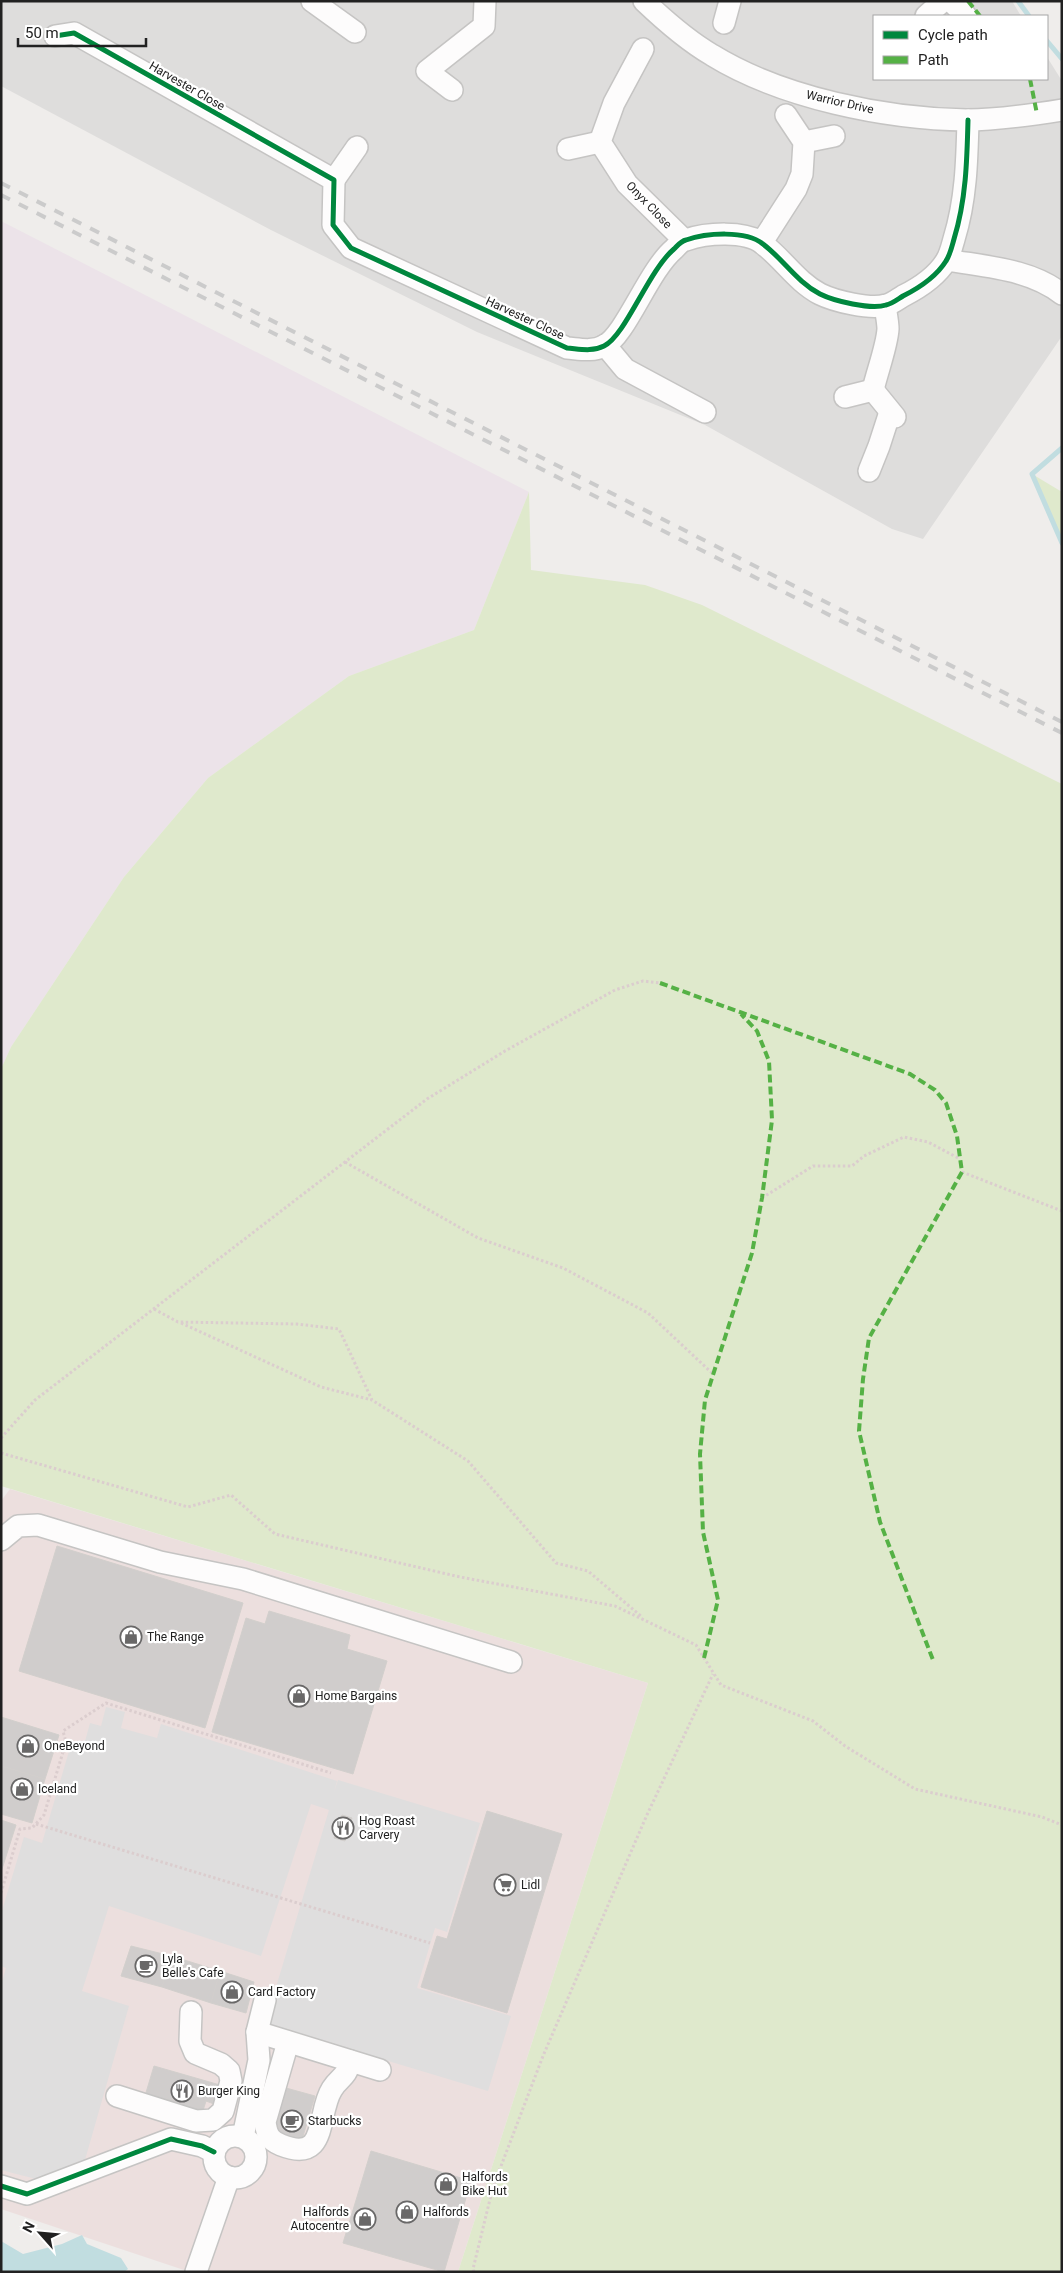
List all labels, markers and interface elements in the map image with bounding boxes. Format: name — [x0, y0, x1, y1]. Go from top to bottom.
scale bar — [18, 15, 145, 47]
legend — [873, 15, 1048, 80]
text: 50 m — [25, 24, 59, 42]
text: Cycle path — [918, 26, 988, 44]
text: Path — [918, 51, 949, 69]
street label: Harvester Close — [147, 59, 227, 113]
street label: Warrior Drive — [805, 87, 875, 117]
street label: Onyx Close — [623, 179, 675, 231]
street label: Harvester Close — [484, 294, 566, 342]
shop icon: The Range — [119, 1625, 143, 1649]
place label: The Range — [147, 1630, 204, 1644]
shop icon: Home Bargains — [287, 1684, 311, 1708]
place label: Home Bargains — [315, 1689, 397, 1703]
shop icon: OneBeyond — [16, 1734, 40, 1758]
place label: OneBeyond — [44, 1739, 105, 1753]
shop icon: Iceland — [10, 1777, 34, 1801]
place label: Iceland — [38, 1782, 77, 1796]
place label: Hog Roast Carvery — [359, 1814, 415, 1842]
restaurant icon: Hog Roast Carvery — [331, 1816, 355, 1840]
supermarket icon: Lidl — [493, 1873, 517, 1897]
place label: Lidl — [521, 1878, 540, 1892]
place label: Lyla Belle's Cafe — [162, 1952, 224, 1980]
cafe icon: Lyla Belle's Cafe — [134, 1954, 158, 1978]
shop icon: Card Factory — [220, 1980, 244, 2004]
place label: Card Factory — [248, 1985, 316, 1999]
restaurant icon: Burger King — [170, 2079, 194, 2103]
place label: Burger King — [198, 2084, 260, 2098]
cafe icon: Starbucks — [280, 2109, 304, 2133]
place label: Starbucks — [308, 2114, 362, 2128]
place label: Halfords Bike Hut — [462, 2170, 508, 2198]
shop icon: Halfords Bike Hut — [434, 2172, 458, 2196]
shop icon: Halfords — [395, 2200, 419, 2224]
place label: Halfords Autocentre — [290, 2205, 349, 2233]
place label: Halfords — [423, 2205, 469, 2219]
shop icon: Halfords Autocentre — [353, 2207, 377, 2231]
north arrow — [15, 2208, 65, 2258]
text: N — [19, 2219, 38, 2235]

